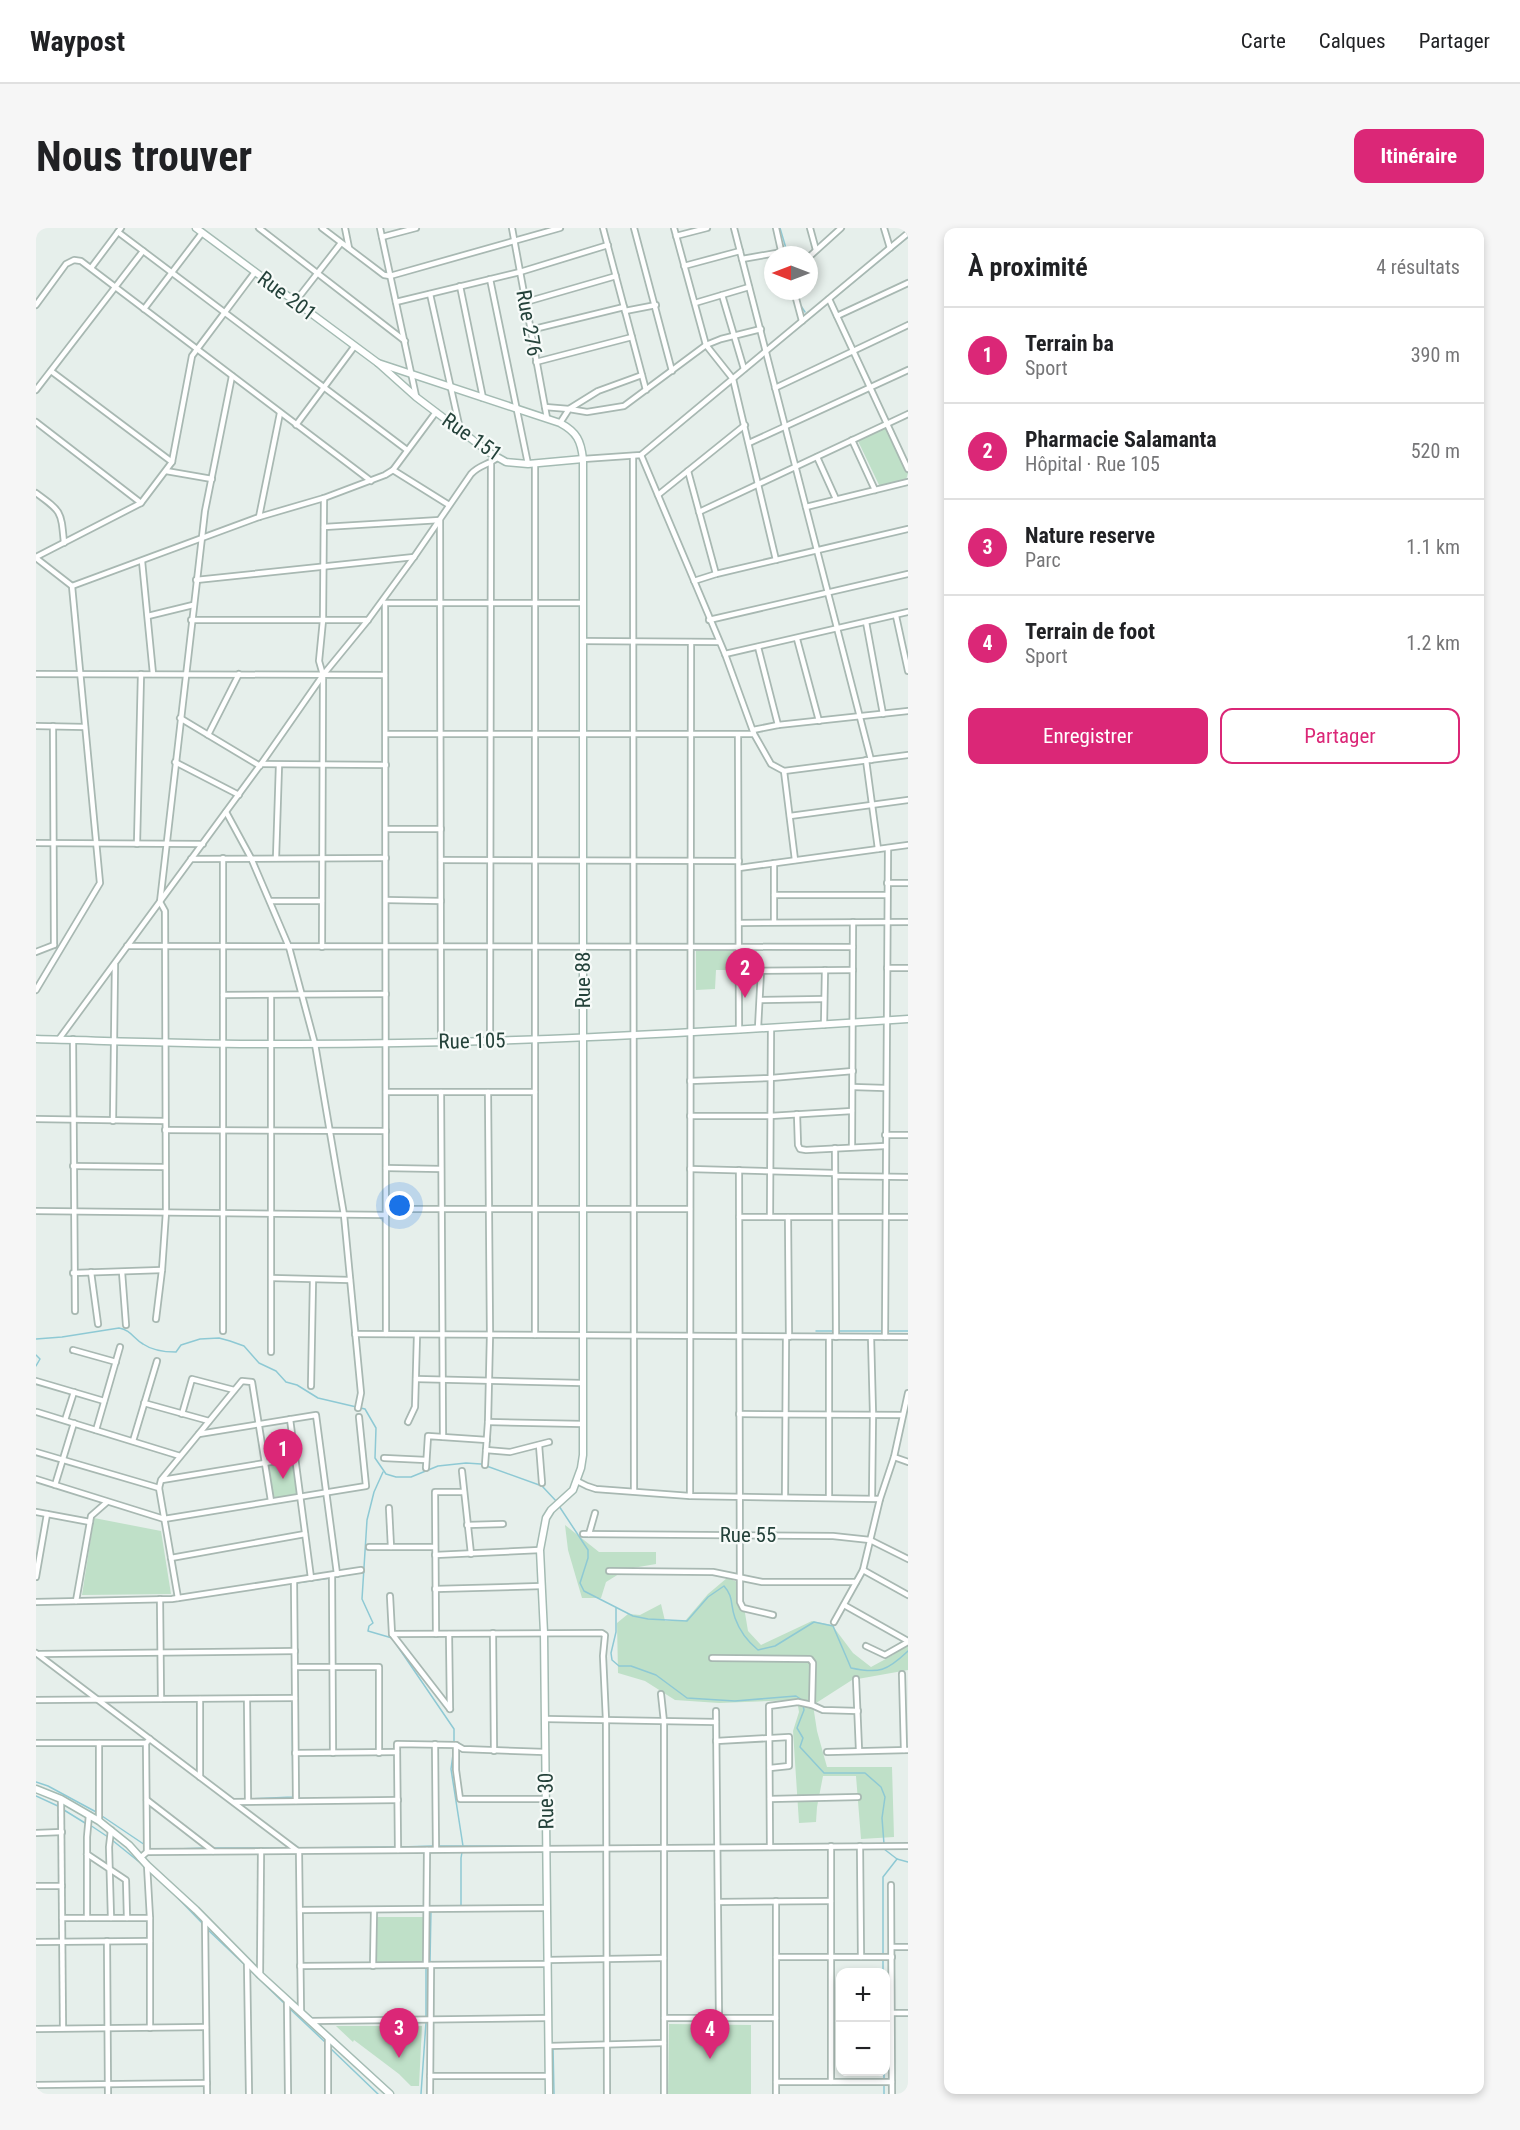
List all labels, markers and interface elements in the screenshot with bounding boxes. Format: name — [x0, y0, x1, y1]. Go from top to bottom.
text: Waypost — [30, 25, 125, 58]
text: Carte — [1241, 29, 1286, 53]
text: Calques — [1319, 29, 1386, 53]
text: Partager — [1419, 29, 1490, 53]
button: Itinéraire — [1354, 129, 1484, 183]
text: Nous trouver — [36, 132, 252, 181]
north arrow — [764, 246, 818, 300]
text: À proximité — [968, 252, 1088, 282]
text: 4 résultats — [1376, 255, 1460, 279]
street label: Rue 201 — [253, 266, 321, 326]
street label: Rue 276 — [511, 288, 547, 358]
text: Terrain ba — [1025, 331, 1114, 356]
text: 1 — [982, 343, 993, 367]
text: 390 m — [1411, 343, 1460, 367]
text: Sport — [1025, 356, 1068, 380]
street label: Rue 151 — [438, 408, 506, 466]
text: Pharmacie Salamanta — [1025, 427, 1217, 452]
text: 2 — [982, 439, 993, 463]
text: 520 m — [1411, 439, 1460, 463]
text: Hôpital · Rue 105 — [1025, 452, 1160, 476]
text: Nature reserve — [1025, 523, 1155, 548]
text: 3 — [982, 535, 993, 559]
text: 1.1 km — [1406, 535, 1460, 559]
text: Parc — [1025, 548, 1061, 572]
text: Terrain de foot — [1025, 619, 1155, 644]
text: 4 — [982, 631, 993, 655]
text: 1.2 km — [1406, 631, 1460, 655]
text: Sport — [1025, 644, 1068, 668]
button: Enregistrer — [968, 708, 1208, 764]
button: Partager — [1220, 708, 1460, 764]
pin: 2 — [726, 948, 764, 998]
street label: Rue 88 — [571, 952, 595, 1008]
street label: Rue 105 — [438, 1028, 506, 1054]
your location — [385, 1191, 414, 1220]
pin: 1 — [264, 1430, 302, 1479]
street label: Rue 55 — [720, 1523, 776, 1547]
street label: Rue 30 — [534, 1772, 558, 1830]
map controls — [836, 1968, 890, 2076]
button: + — [836, 1968, 890, 2022]
pin: 3 — [380, 2008, 418, 2058]
pin: 4 — [690, 2010, 730, 2059]
button: − — [836, 2022, 890, 2076]

